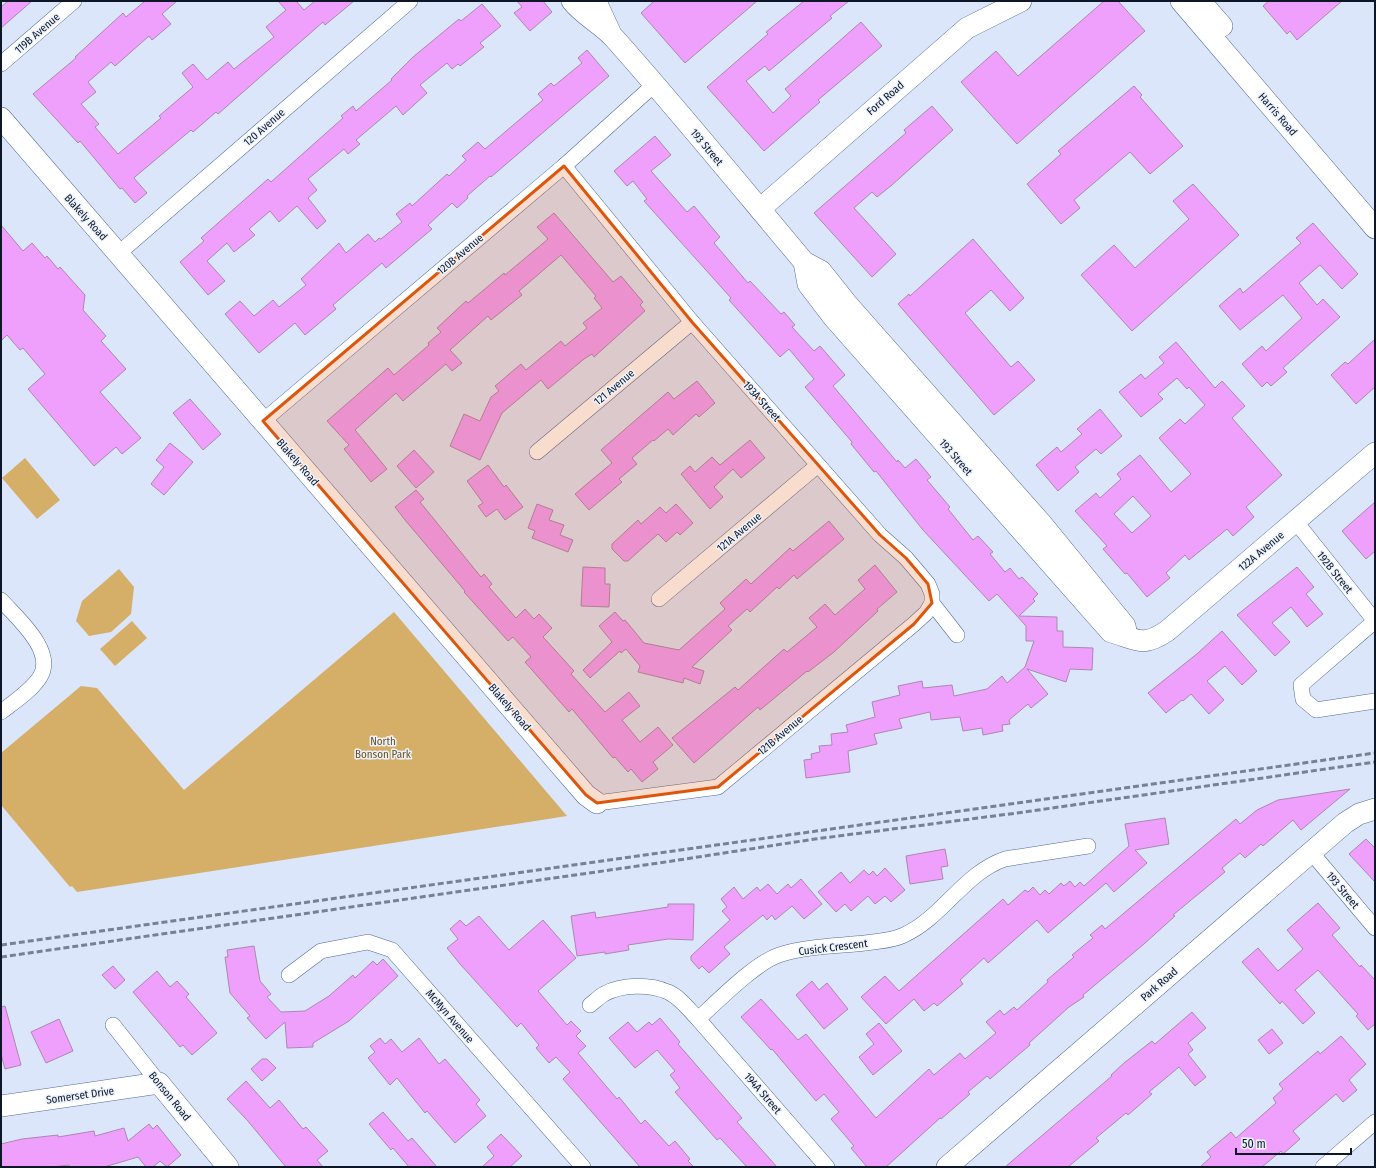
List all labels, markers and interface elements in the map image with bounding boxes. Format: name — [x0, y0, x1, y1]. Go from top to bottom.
street label: 119B Avenue — [12, 10, 63, 56]
street label: Ford Road — [864, 79, 907, 118]
street label: Harris Road — [1255, 90, 1300, 138]
street label: 120 Avenue — [241, 106, 288, 149]
street label: 193 Street — [687, 126, 726, 169]
street label: Blakely Road — [61, 192, 110, 243]
street label: 120B Avenue — [434, 231, 486, 278]
street label: 121 Avenue — [591, 367, 637, 408]
street label: 193A Street — [740, 378, 783, 424]
street label: Blakely Road — [274, 436, 321, 488]
street label: 193 Street — [936, 436, 975, 479]
street label: 121A Avenue — [714, 510, 764, 555]
street label: 122A Avenue — [1236, 529, 1287, 574]
street label: 192B Street — [1314, 549, 1356, 596]
street label: Blakely Road — [486, 681, 533, 733]
street label: 121B Avenue — [755, 713, 806, 758]
park label: North Bonson Park — [355, 735, 412, 761]
street label: 193 Street — [1323, 869, 1362, 912]
street label: Cusick Crescent — [798, 937, 869, 958]
street label: Park Road — [1138, 965, 1181, 1004]
street label: McMyn Avenue — [423, 987, 476, 1046]
street label: Bonson Road — [146, 1069, 193, 1123]
street label: 194A Street — [741, 1070, 784, 1117]
street label: Somerset Drive — [45, 1084, 115, 1107]
scale bar — [1236, 1130, 1351, 1156]
text: 50 m — [1242, 1137, 1266, 1151]

